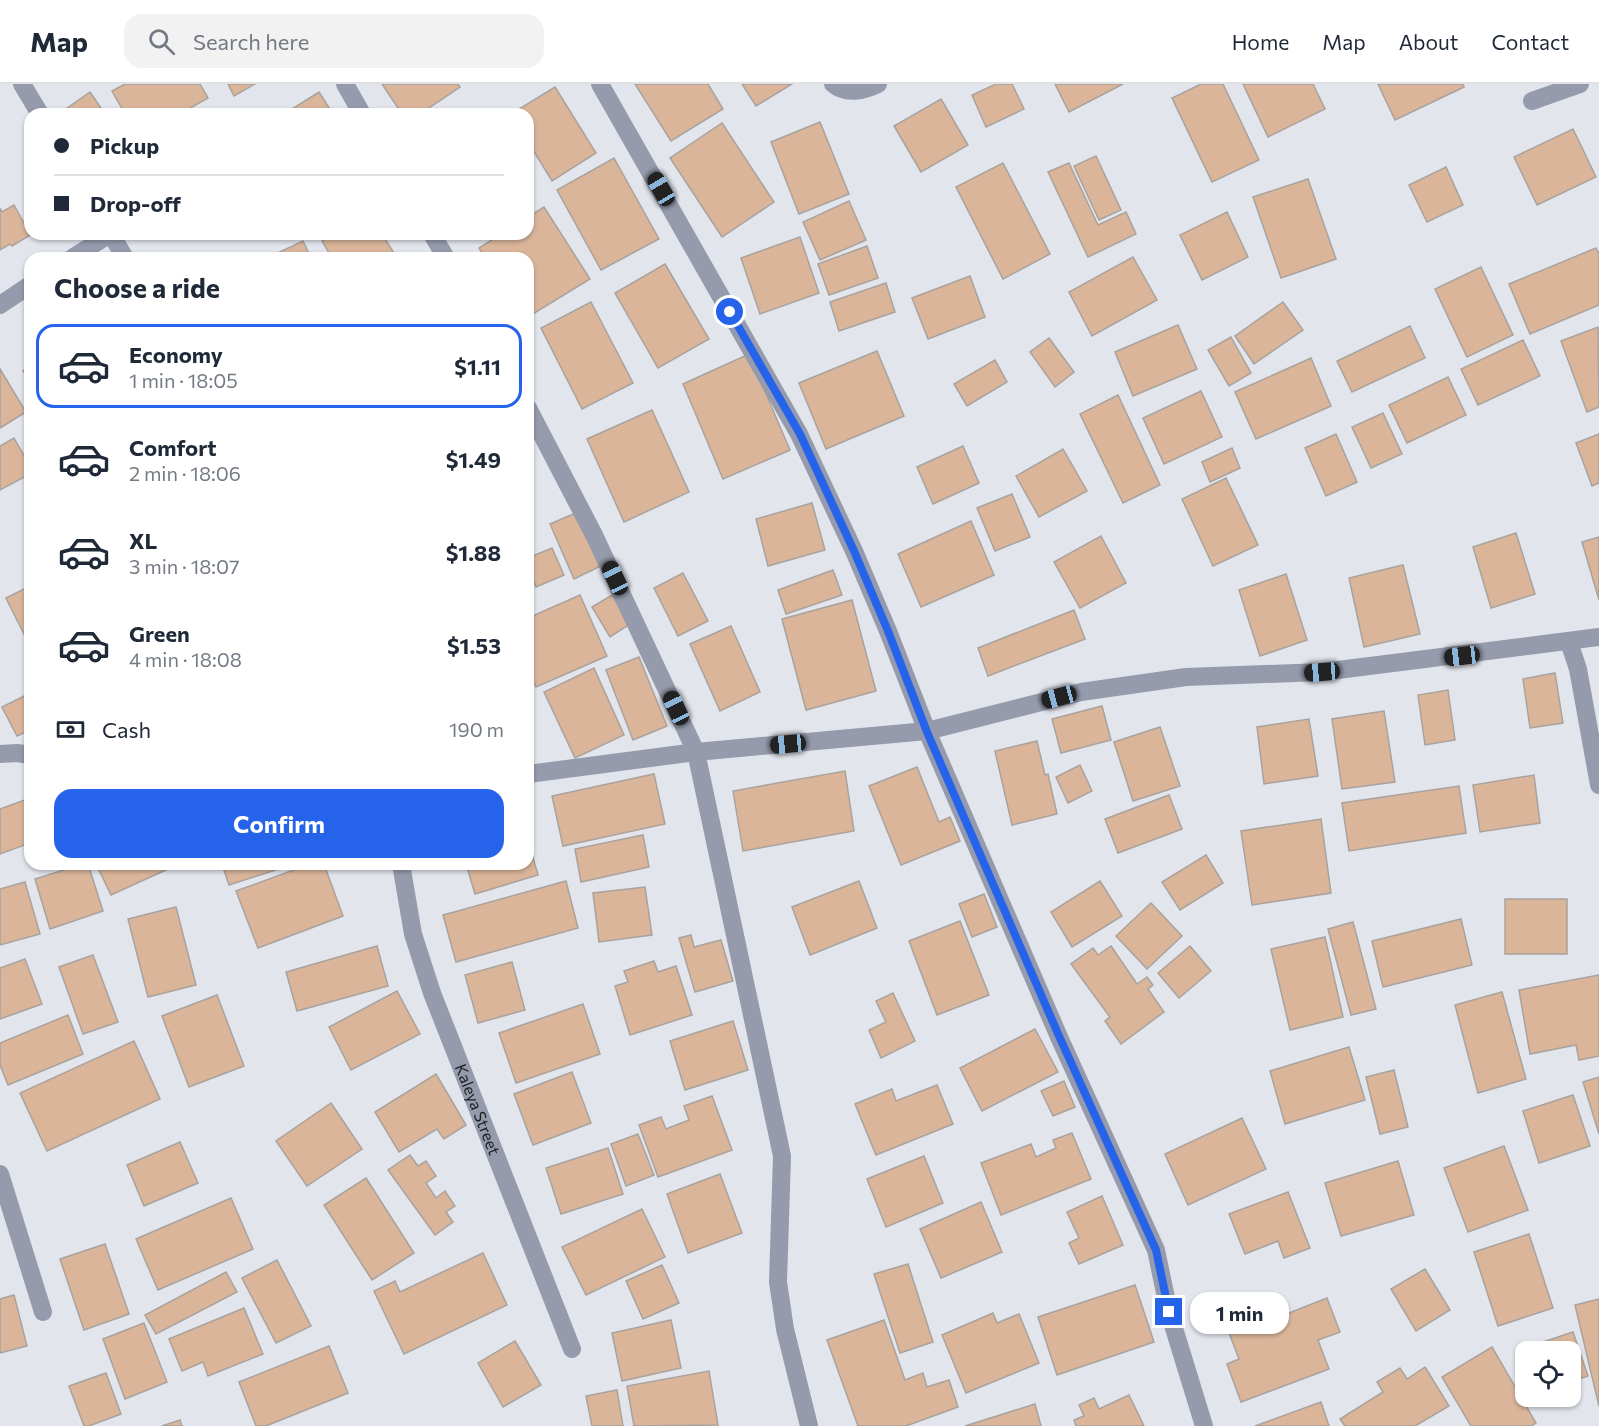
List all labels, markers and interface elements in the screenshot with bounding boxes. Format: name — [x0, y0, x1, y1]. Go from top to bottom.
search box — [124, 14, 544, 68]
text: Map — [30, 24, 88, 58]
icon: search — [145, 25, 178, 58]
text: Search here — [193, 28, 309, 55]
text: Home — [1232, 29, 1289, 54]
text: Map — [1322, 29, 1366, 54]
text: About — [1399, 29, 1458, 54]
text: Contact — [1491, 29, 1569, 54]
text: Pickup — [90, 132, 159, 159]
car — [644, 169, 678, 209]
text: Drop-off — [90, 190, 181, 217]
text: Choose a ride — [54, 271, 220, 304]
route start — [716, 298, 743, 325]
icon: car — [57, 339, 111, 393]
text: Economy — [129, 341, 223, 368]
text: $1.11 — [454, 353, 501, 380]
text: 1 min · 18:05 — [129, 368, 238, 392]
icon: car — [57, 432, 111, 486]
text: Comfort — [129, 434, 217, 461]
text: $1.49 — [446, 446, 501, 473]
text: 2 min · 18:06 — [129, 461, 241, 485]
icon: car — [57, 525, 111, 579]
text: XL — [129, 527, 157, 554]
text: $1.88 — [446, 539, 501, 566]
text: 3 min · 18:07 — [129, 554, 240, 578]
car — [599, 558, 631, 598]
icon: car — [57, 618, 111, 672]
text: Green — [129, 620, 190, 647]
text: $1.53 — [447, 632, 501, 659]
car — [1443, 645, 1481, 667]
text: 4 min · 18:08 — [129, 647, 242, 671]
car — [1303, 662, 1341, 682]
car — [1039, 684, 1079, 710]
car — [660, 688, 692, 728]
icon: cash — [54, 713, 87, 746]
text: Cash — [102, 716, 151, 743]
text: 190 m — [449, 717, 504, 741]
car — [769, 733, 807, 755]
button: Confirm — [54, 789, 504, 858]
street label: Kaleya Street — [452, 1061, 505, 1158]
callout: 1 min — [1190, 1291, 1289, 1333]
route end — [1155, 1298, 1182, 1325]
text: 1 min — [1216, 1301, 1263, 1325]
map controls — [1515, 1341, 1581, 1407]
button: locate — [1515, 1341, 1581, 1407]

